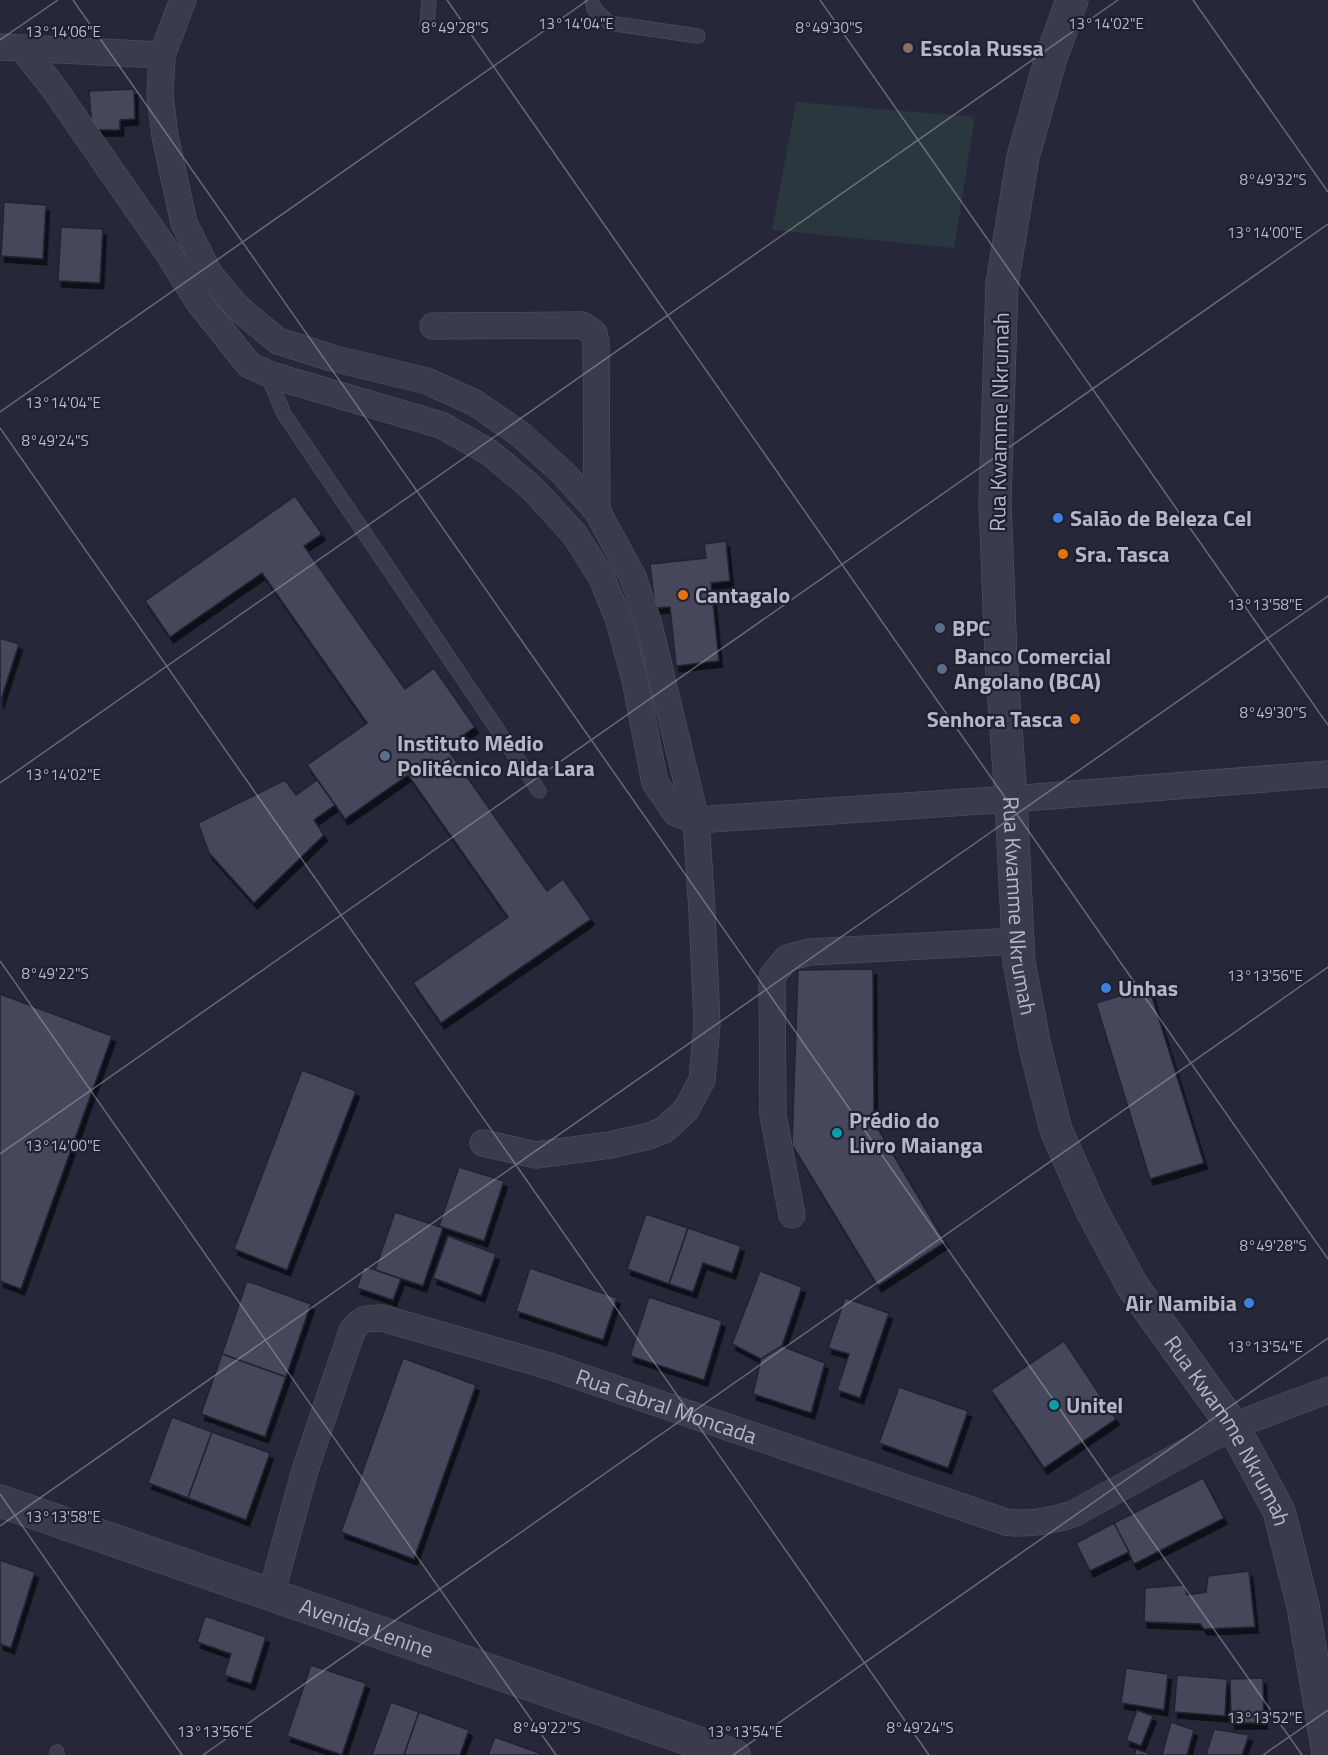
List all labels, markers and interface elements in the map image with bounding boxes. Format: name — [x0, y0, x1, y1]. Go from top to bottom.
text: 13°14'04"E — [538, 12, 614, 35]
text: 13°14'02"E — [1068, 12, 1144, 35]
text: 8°49'28"S — [421, 16, 489, 39]
text: 8°49'30"S — [795, 16, 863, 39]
text: 13°14'06"E — [25, 20, 101, 43]
place label: Escola Russa — [920, 31, 1044, 65]
marker: Escola Russa — [901, 41, 915, 55]
text: 8°49'32"S — [1239, 168, 1307, 191]
text: 13°14'00"E — [1227, 221, 1303, 244]
street label: Rua Kwamme Nkrumah — [980, 312, 1018, 532]
text: 13°14'04"E — [25, 391, 101, 414]
text: 8°49'24"S — [21, 429, 89, 452]
place label: Salão de Beleza Cel — [1070, 501, 1252, 535]
marker: Salão de Beleza Cel — [1051, 511, 1065, 525]
place label: Sra. Tasca — [1075, 537, 1170, 571]
marker: Sra. Tasca — [1056, 547, 1070, 561]
place label: Cantagalo — [695, 578, 790, 612]
marker: Cantagalo — [676, 588, 690, 602]
text: 13°13'58"E — [1227, 593, 1303, 616]
place label: BPC — [952, 611, 990, 645]
marker: BPC — [933, 621, 947, 635]
place label: Banco Comercial Angolano (BCA) — [954, 639, 1111, 698]
marker: Banco Comercial Angolano (BCA) — [935, 662, 949, 676]
text: 8°49'30"S — [1239, 701, 1307, 724]
place label: Senhora Tasca — [927, 702, 1063, 736]
marker: Senhora Tasca — [1068, 712, 1082, 726]
place label: Instituto Médio Politécnico Alda Lara — [397, 726, 595, 785]
marker: Instituto Médio Politécnico Alda Lara — [378, 749, 392, 763]
text: 13°14'02"E — [25, 763, 101, 786]
street label: Rua Kwamme Nkrumah — [994, 796, 1046, 1018]
text: 8°49'22"S — [21, 962, 89, 985]
text: 13°13'56"E — [1227, 964, 1303, 987]
place label: Unhas — [1118, 971, 1178, 1005]
marker: Unhas — [1099, 981, 1113, 995]
place label: Prédio do Livro Maianga — [849, 1103, 983, 1162]
marker: Prédio do Livro Maianga — [830, 1126, 844, 1140]
text: 13°14'00"E — [25, 1134, 101, 1157]
text: 8°49'28"S — [1239, 1234, 1307, 1257]
place label: Air Namibia — [1126, 1286, 1237, 1320]
marker: Air Namibia — [1242, 1296, 1256, 1310]
street label: Rua Kwamme Nkrumah — [1156, 1328, 1299, 1529]
text: 13°13'54"E — [1227, 1335, 1303, 1358]
street label: Rua Cabral Moncada — [571, 1359, 762, 1453]
place label: Unitel — [1066, 1388, 1123, 1422]
marker: Unitel — [1047, 1398, 1061, 1412]
text: 13°13'58"E — [25, 1505, 101, 1528]
street label: Avenida Lenine — [295, 1589, 438, 1667]
text: 13°13'52"E — [1227, 1706, 1303, 1729]
text: 8°49'22"S — [513, 1716, 581, 1739]
text: 8°49'24"S — [886, 1716, 954, 1739]
text: 13°13'56"E — [177, 1720, 253, 1743]
text: 13°13'54"E — [707, 1720, 783, 1743]

